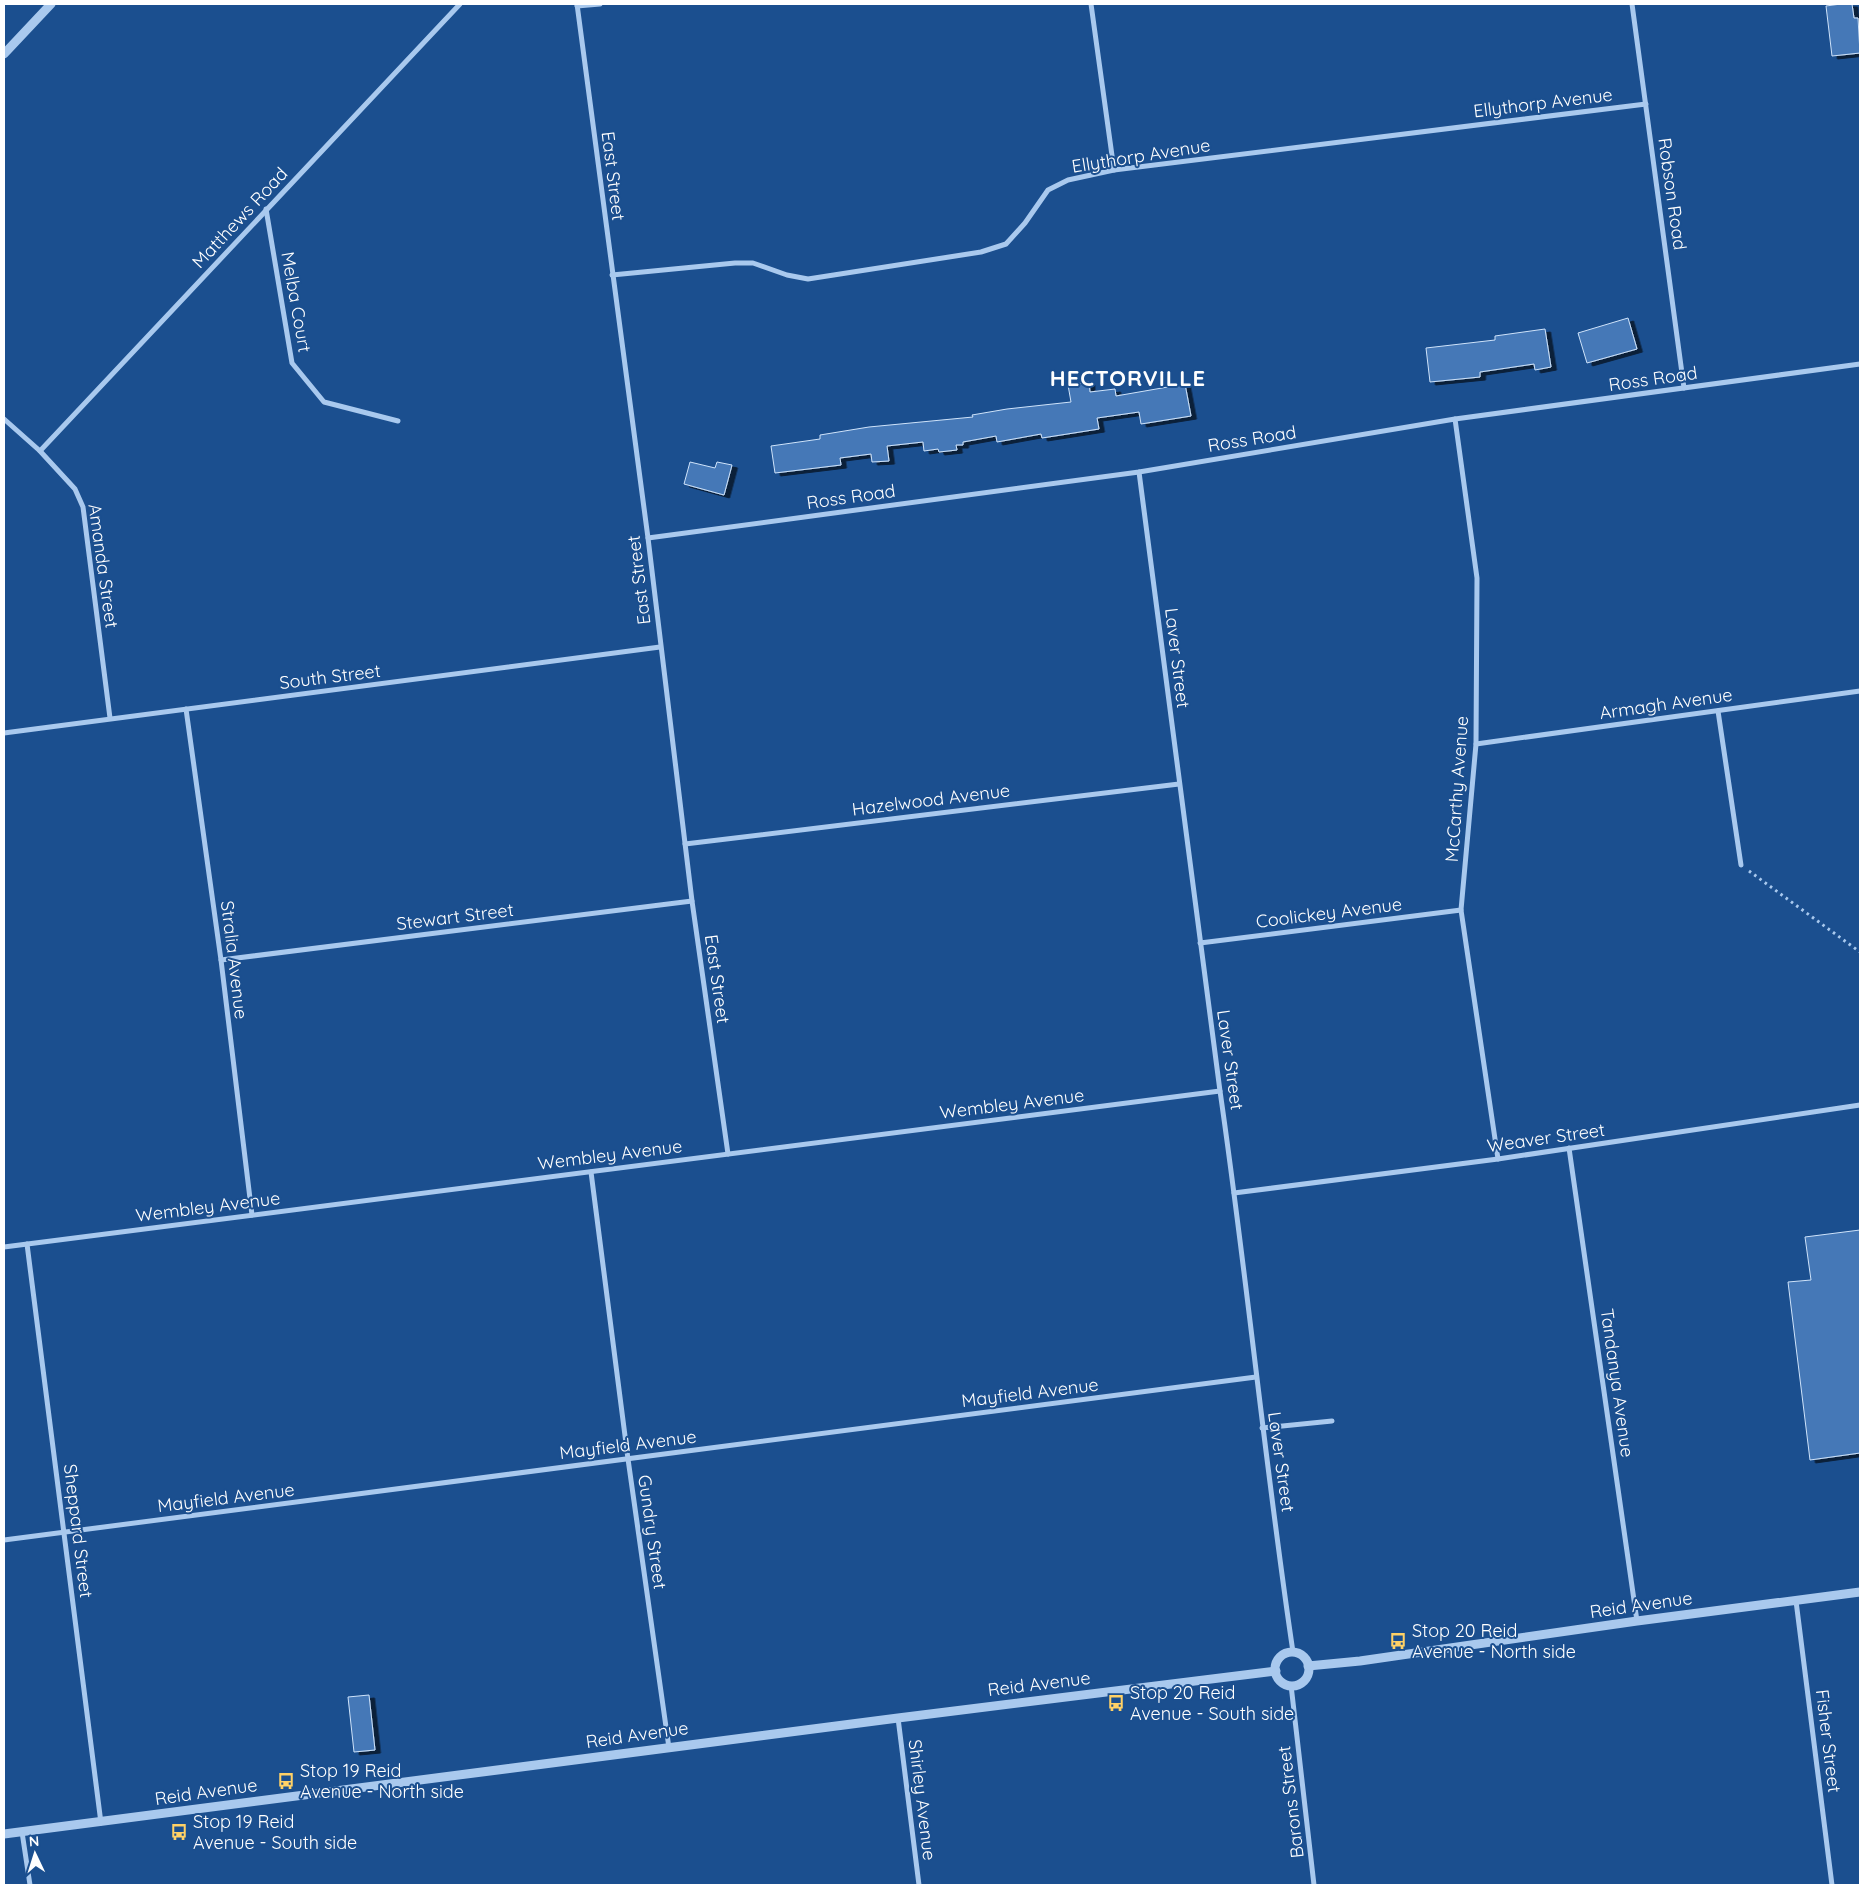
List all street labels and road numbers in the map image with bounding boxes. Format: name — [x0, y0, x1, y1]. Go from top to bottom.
street label: Ellythorp Avenue — [1472, 83, 1614, 122]
street label: East Street — [597, 130, 630, 222]
street label: Ellythorp Avenue — [1070, 133, 1212, 178]
street label: Robson Road — [1653, 136, 1692, 252]
street label: Matthews Road — [187, 162, 292, 273]
street label: Melba Court — [276, 250, 317, 354]
street label: Ross Road — [1607, 361, 1699, 396]
street label: Ross Road — [1206, 420, 1298, 457]
street label: Ross Road — [805, 479, 897, 514]
street label: Amanda Street — [83, 502, 124, 630]
street label: East Street — [622, 534, 655, 626]
street label: Laver Street — [1160, 606, 1195, 709]
street label: South Street — [278, 659, 382, 694]
street label: Armagh Avenue — [1598, 683, 1734, 724]
street label: McCarthy Avenue — [1440, 715, 1473, 863]
street label: Hazelwood Avenue — [851, 778, 1011, 821]
street label: Coolickey Avenue — [1255, 892, 1403, 933]
street label: Stewart Street — [395, 898, 515, 935]
street label: Stralia Avenue — [216, 899, 253, 1021]
street label: East Street — [700, 933, 735, 1025]
street label: Laver Street — [1212, 1008, 1249, 1112]
street label: Wembley Avenue — [938, 1083, 1085, 1124]
street label: Weaver Street — [1486, 1118, 1606, 1157]
street label: Wembley Avenue — [536, 1134, 683, 1175]
street label: Wembley Avenue — [134, 1186, 281, 1227]
street label: Tandanya Avenue — [1596, 1307, 1639, 1459]
street label: Mayfield Avenue — [960, 1373, 1100, 1412]
street label: Laver Street — [1263, 1410, 1300, 1514]
street label: Mayfield Avenue — [558, 1425, 698, 1464]
street label: Sheppard Street — [59, 1463, 98, 1599]
street label: Gundry Street — [633, 1473, 672, 1591]
street label: Mayfield Avenue — [156, 1478, 296, 1517]
street label: Reid Avenue — [1588, 1586, 1694, 1623]
street label: Reid Avenue — [986, 1666, 1092, 1701]
street label: Fisher Street — [1811, 1688, 1846, 1794]
street label: Reid Avenue — [584, 1716, 690, 1753]
street label: Shirley Avenue — [904, 1738, 941, 1862]
street label: Barons Street — [1272, 1745, 1309, 1860]
street label: Reid Avenue — [153, 1773, 259, 1810]

